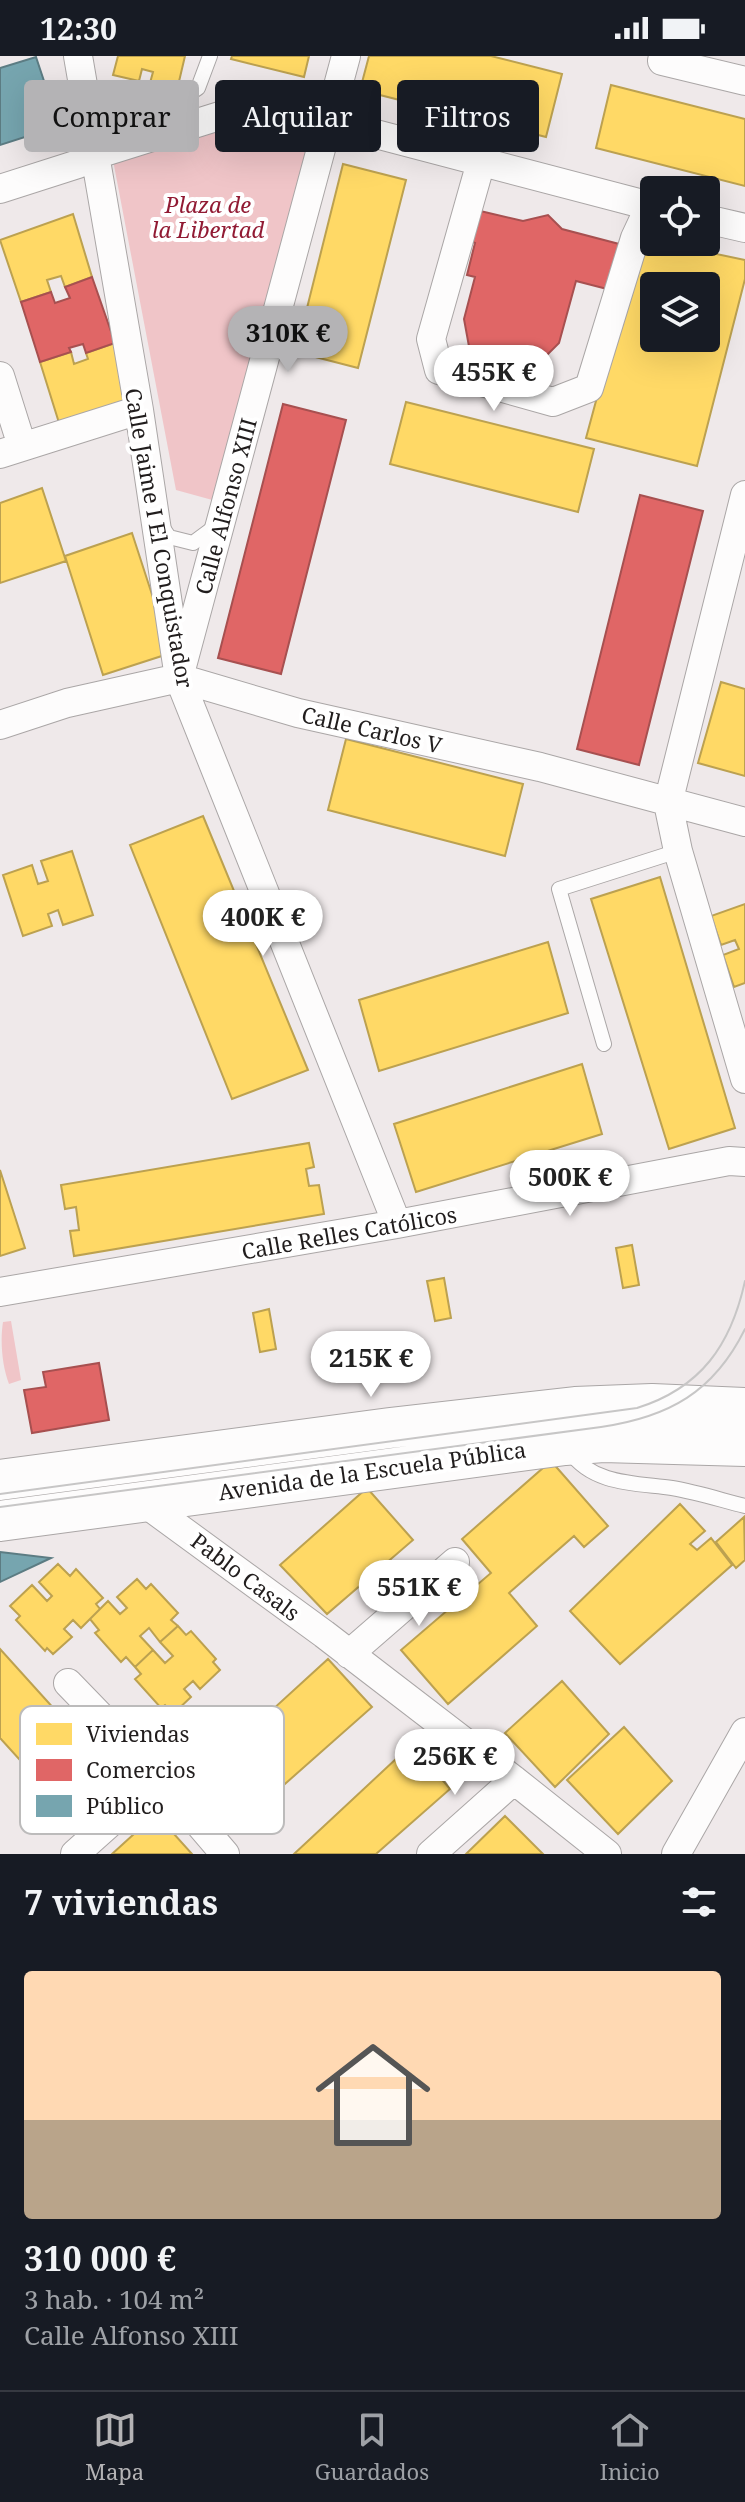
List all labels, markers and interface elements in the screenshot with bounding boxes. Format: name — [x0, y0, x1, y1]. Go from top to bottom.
text: 12:30 — [40, 8, 117, 49]
chip: Comprar — [24, 80, 199, 152]
chip: Alquilar — [215, 80, 381, 152]
chip: Filtros — [397, 80, 539, 152]
map controls — [640, 176, 720, 352]
button: locate — [640, 176, 720, 256]
park label: Plaza de la Libertad — [152, 189, 265, 244]
button: layers — [640, 272, 720, 352]
pin: 310K € — [223, 306, 353, 374]
text: 310K € — [246, 314, 330, 350]
pin: 455K € — [429, 345, 559, 413]
text: 455K € — [452, 353, 536, 389]
street label: Calle Jaime I El Conquistador — [119, 386, 201, 691]
street label: Calle Alfonso XIII — [187, 414, 263, 598]
street label: Calle Carlos V — [299, 698, 445, 760]
pin: 400K € — [198, 890, 328, 958]
text: 400K € — [221, 898, 305, 934]
pin: 500K € — [505, 1150, 635, 1218]
text: 500K € — [528, 1158, 612, 1194]
street label: Calle Relles Católicos — [239, 1198, 459, 1266]
pin: 215K € — [306, 1331, 436, 1399]
text: 215K € — [329, 1339, 413, 1375]
street label: Avenida de la Escuela Pública — [216, 1434, 528, 1506]
street label: Pablo Casals — [185, 1525, 307, 1627]
pin: 551K € — [354, 1560, 484, 1628]
text: 551K € — [377, 1568, 461, 1604]
legend — [20, 1706, 284, 1834]
text: Viviendas — [86, 1718, 189, 1748]
pin: 256K € — [390, 1729, 520, 1797]
text: 256K € — [413, 1737, 497, 1773]
text: Comercios — [86, 1754, 196, 1784]
text: Público — [86, 1790, 164, 1820]
text: 7 viviendas — [24, 1879, 218, 1925]
icon: filters — [677, 1880, 721, 1924]
icon: home — [301, 2023, 445, 2167]
text: 310 000 € — [24, 2235, 176, 2281]
text: 3 hab. · 104 m² — [24, 2281, 204, 2317]
text: Calle Alfonso XIII — [24, 2317, 238, 2353]
tab: Mapa — [85, 2408, 144, 2486]
tab: Guardados — [315, 2408, 429, 2486]
tab: Inicio — [600, 2408, 660, 2486]

